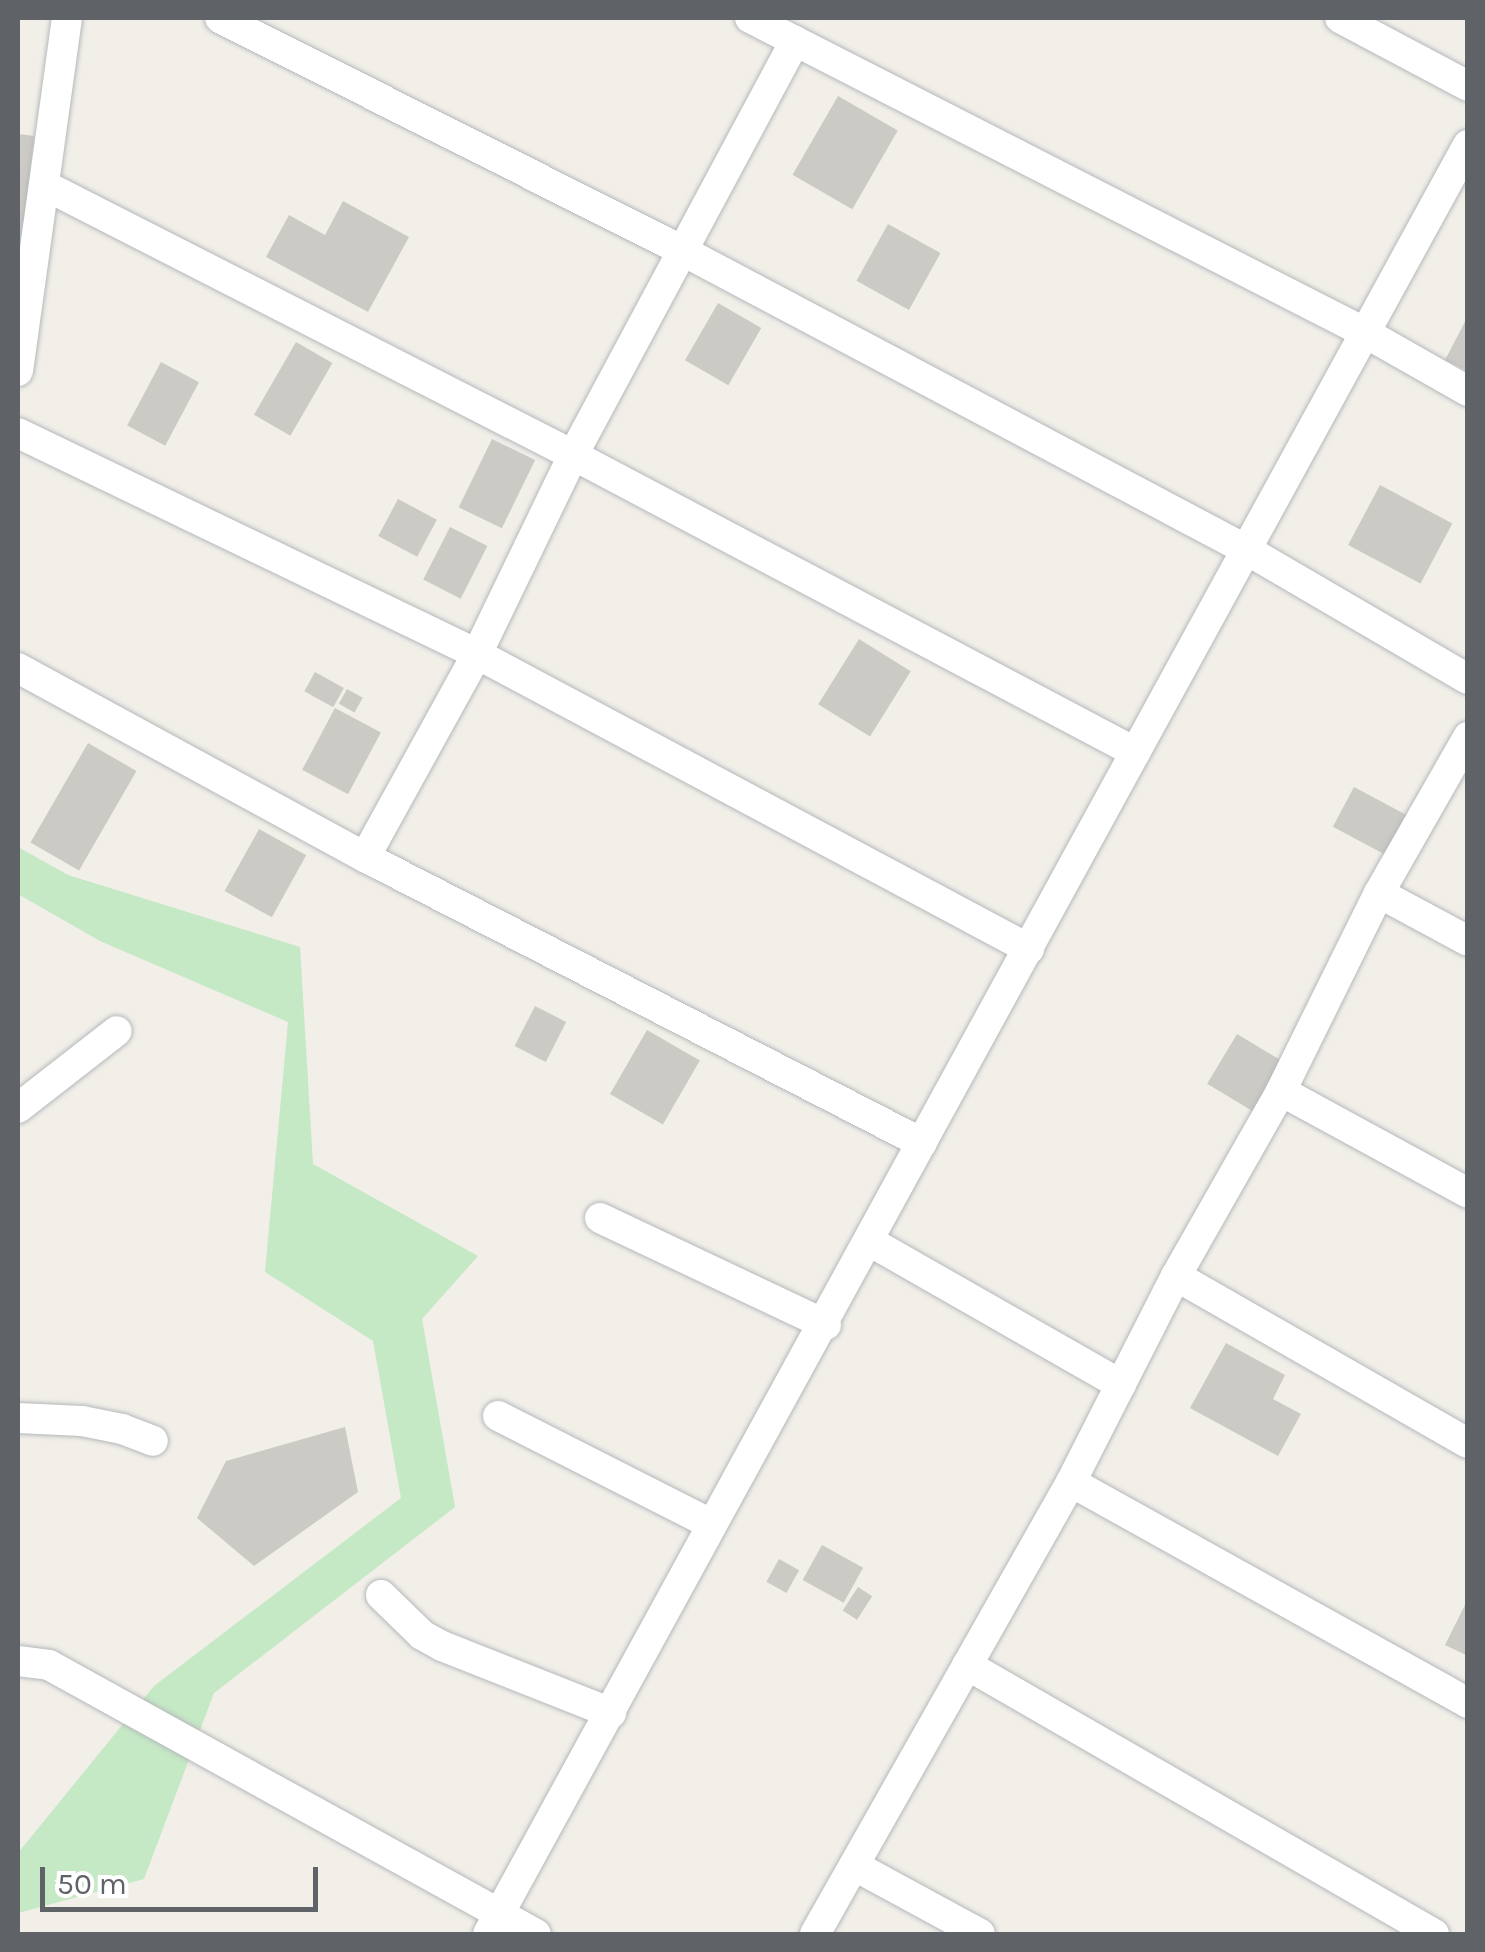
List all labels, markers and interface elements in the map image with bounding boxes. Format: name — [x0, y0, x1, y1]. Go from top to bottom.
scale bar — [45, 1847, 322, 1909]
text: 50 m — [57, 1866, 127, 1902]

